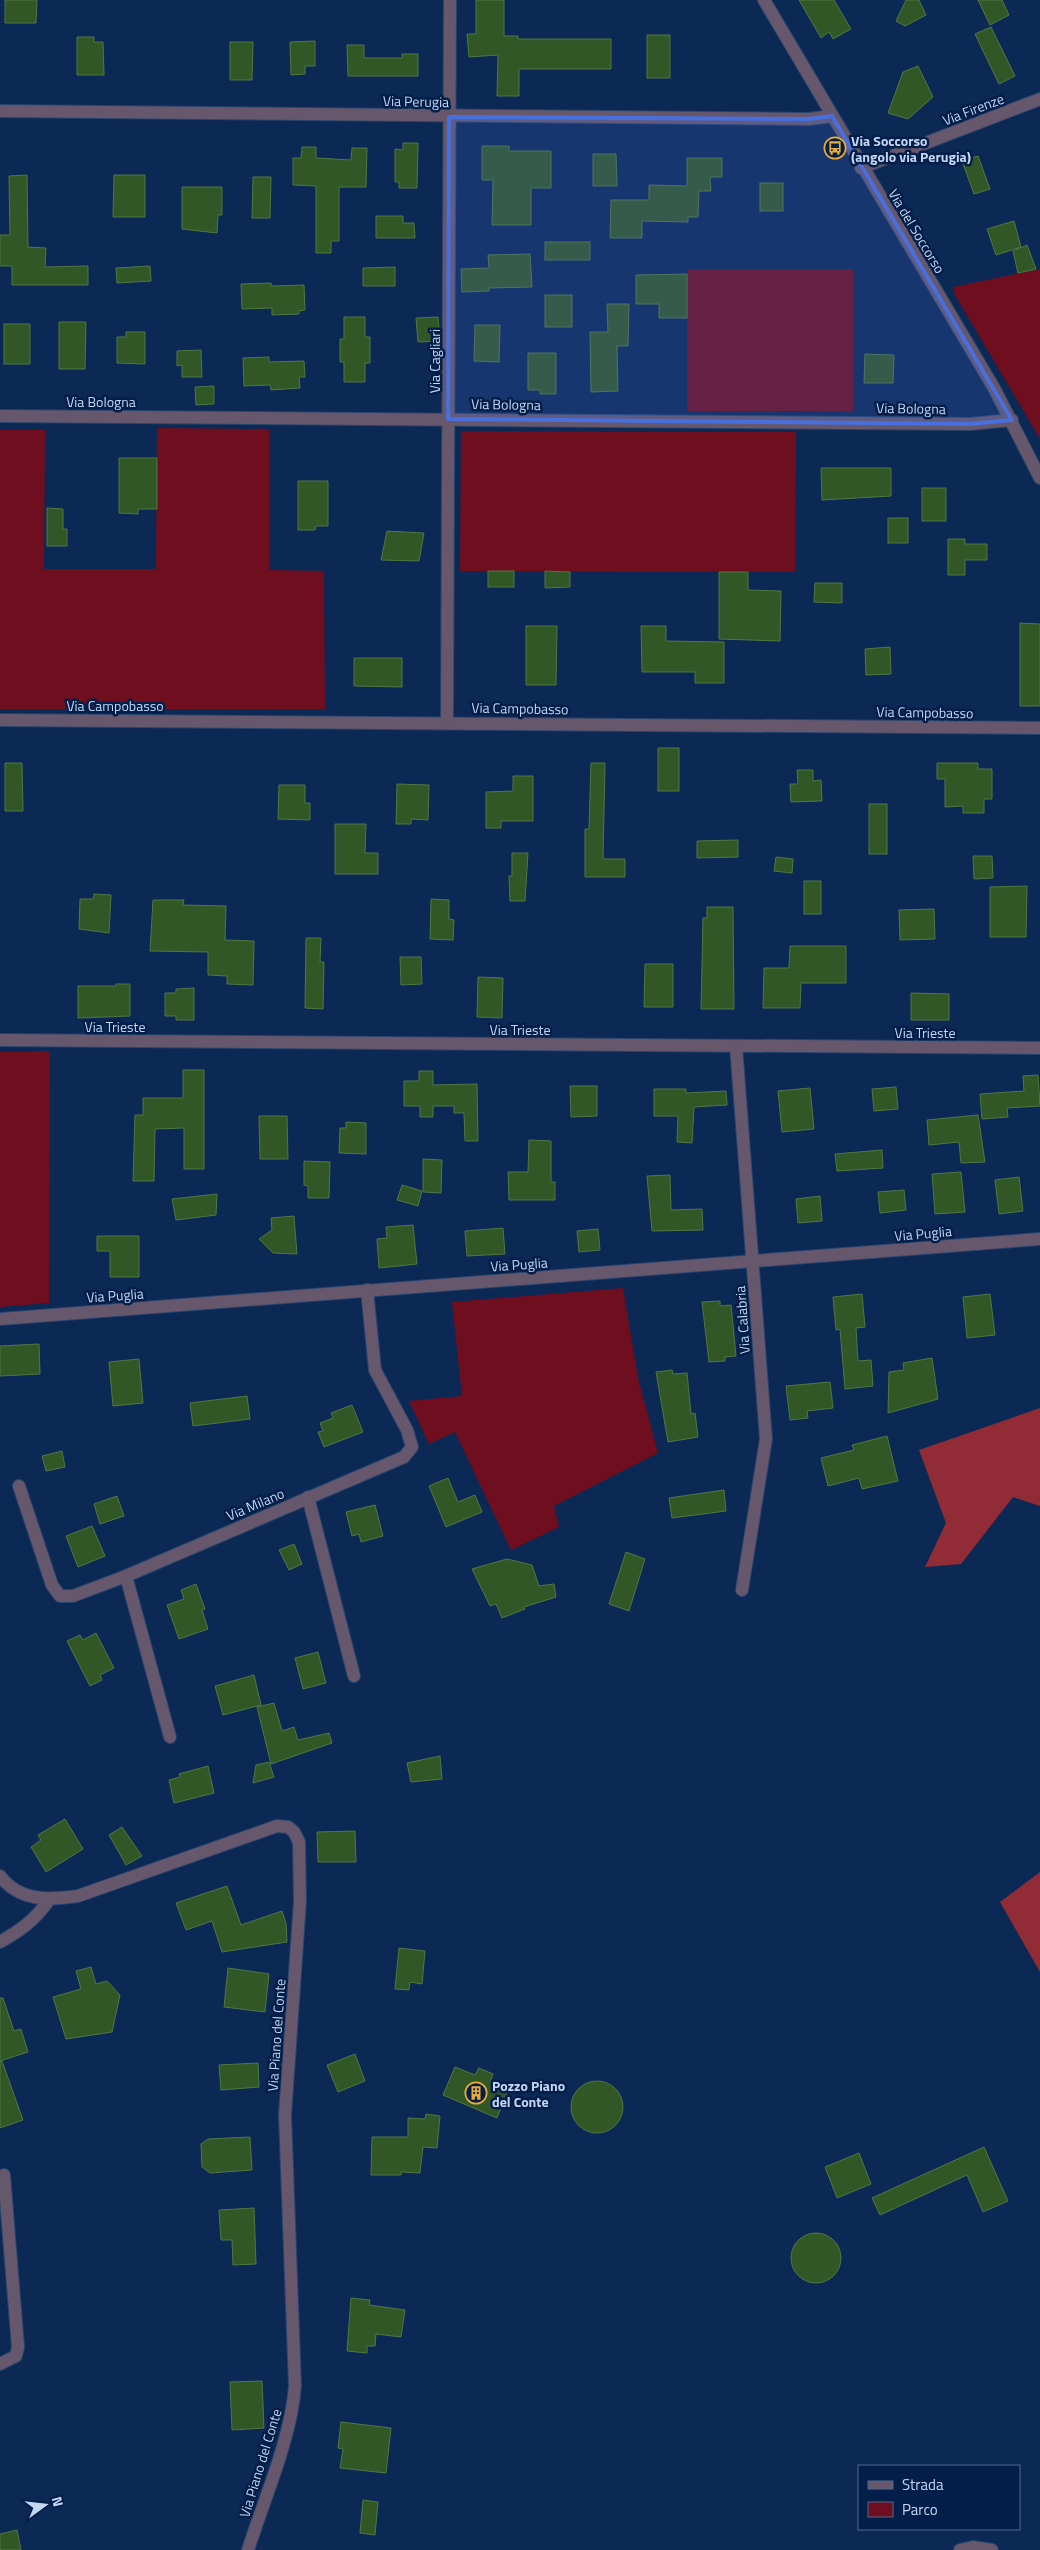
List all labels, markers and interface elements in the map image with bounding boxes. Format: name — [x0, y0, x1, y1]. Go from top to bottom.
street label: Via Firenze — [939, 88, 1007, 130]
street label: Via Perugia — [383, 90, 449, 112]
place label: Via Soccorso (angolo via Perugia) — [851, 130, 971, 167]
bus stop icon: Via Soccorso (angolo via Perugia) — [823, 136, 847, 160]
street label: Via del Soccorso — [883, 185, 951, 277]
street label: Via Cagliari — [424, 329, 445, 393]
street label: Via Bologna — [66, 391, 136, 412]
street label: Via Bologna — [471, 393, 541, 415]
street label: Via Bologna — [876, 397, 946, 419]
street label: Via Campobasso — [66, 695, 164, 716]
street label: Via Campobasso — [471, 697, 569, 719]
street label: Via Campobasso — [876, 701, 974, 723]
street label: Via Trieste — [85, 1016, 145, 1037]
street label: Via Trieste — [490, 1019, 550, 1040]
street label: Via Trieste — [895, 1022, 955, 1043]
street label: Via Puglia — [893, 1220, 953, 1246]
street label: Via Puglia — [490, 1252, 548, 1276]
street label: Via Puglia — [86, 1283, 144, 1307]
street label: Via Calabria — [729, 1285, 755, 1355]
street label: Via Milano — [223, 1482, 287, 1526]
street label: Via Piano del Conte — [262, 1978, 290, 2092]
place label: Pozzo Piano del Conte — [492, 2075, 565, 2112]
building icon: Pozzo Piano del Conte — [464, 2081, 488, 2105]
street label: Via Piano del Conte — [233, 2406, 287, 2520]
legend — [858, 2465, 1020, 2530]
text: Strada — [902, 2473, 944, 2496]
north arrow — [20, 2480, 70, 2530]
text: N — [47, 2494, 69, 2509]
text: Parco — [902, 2498, 938, 2521]

